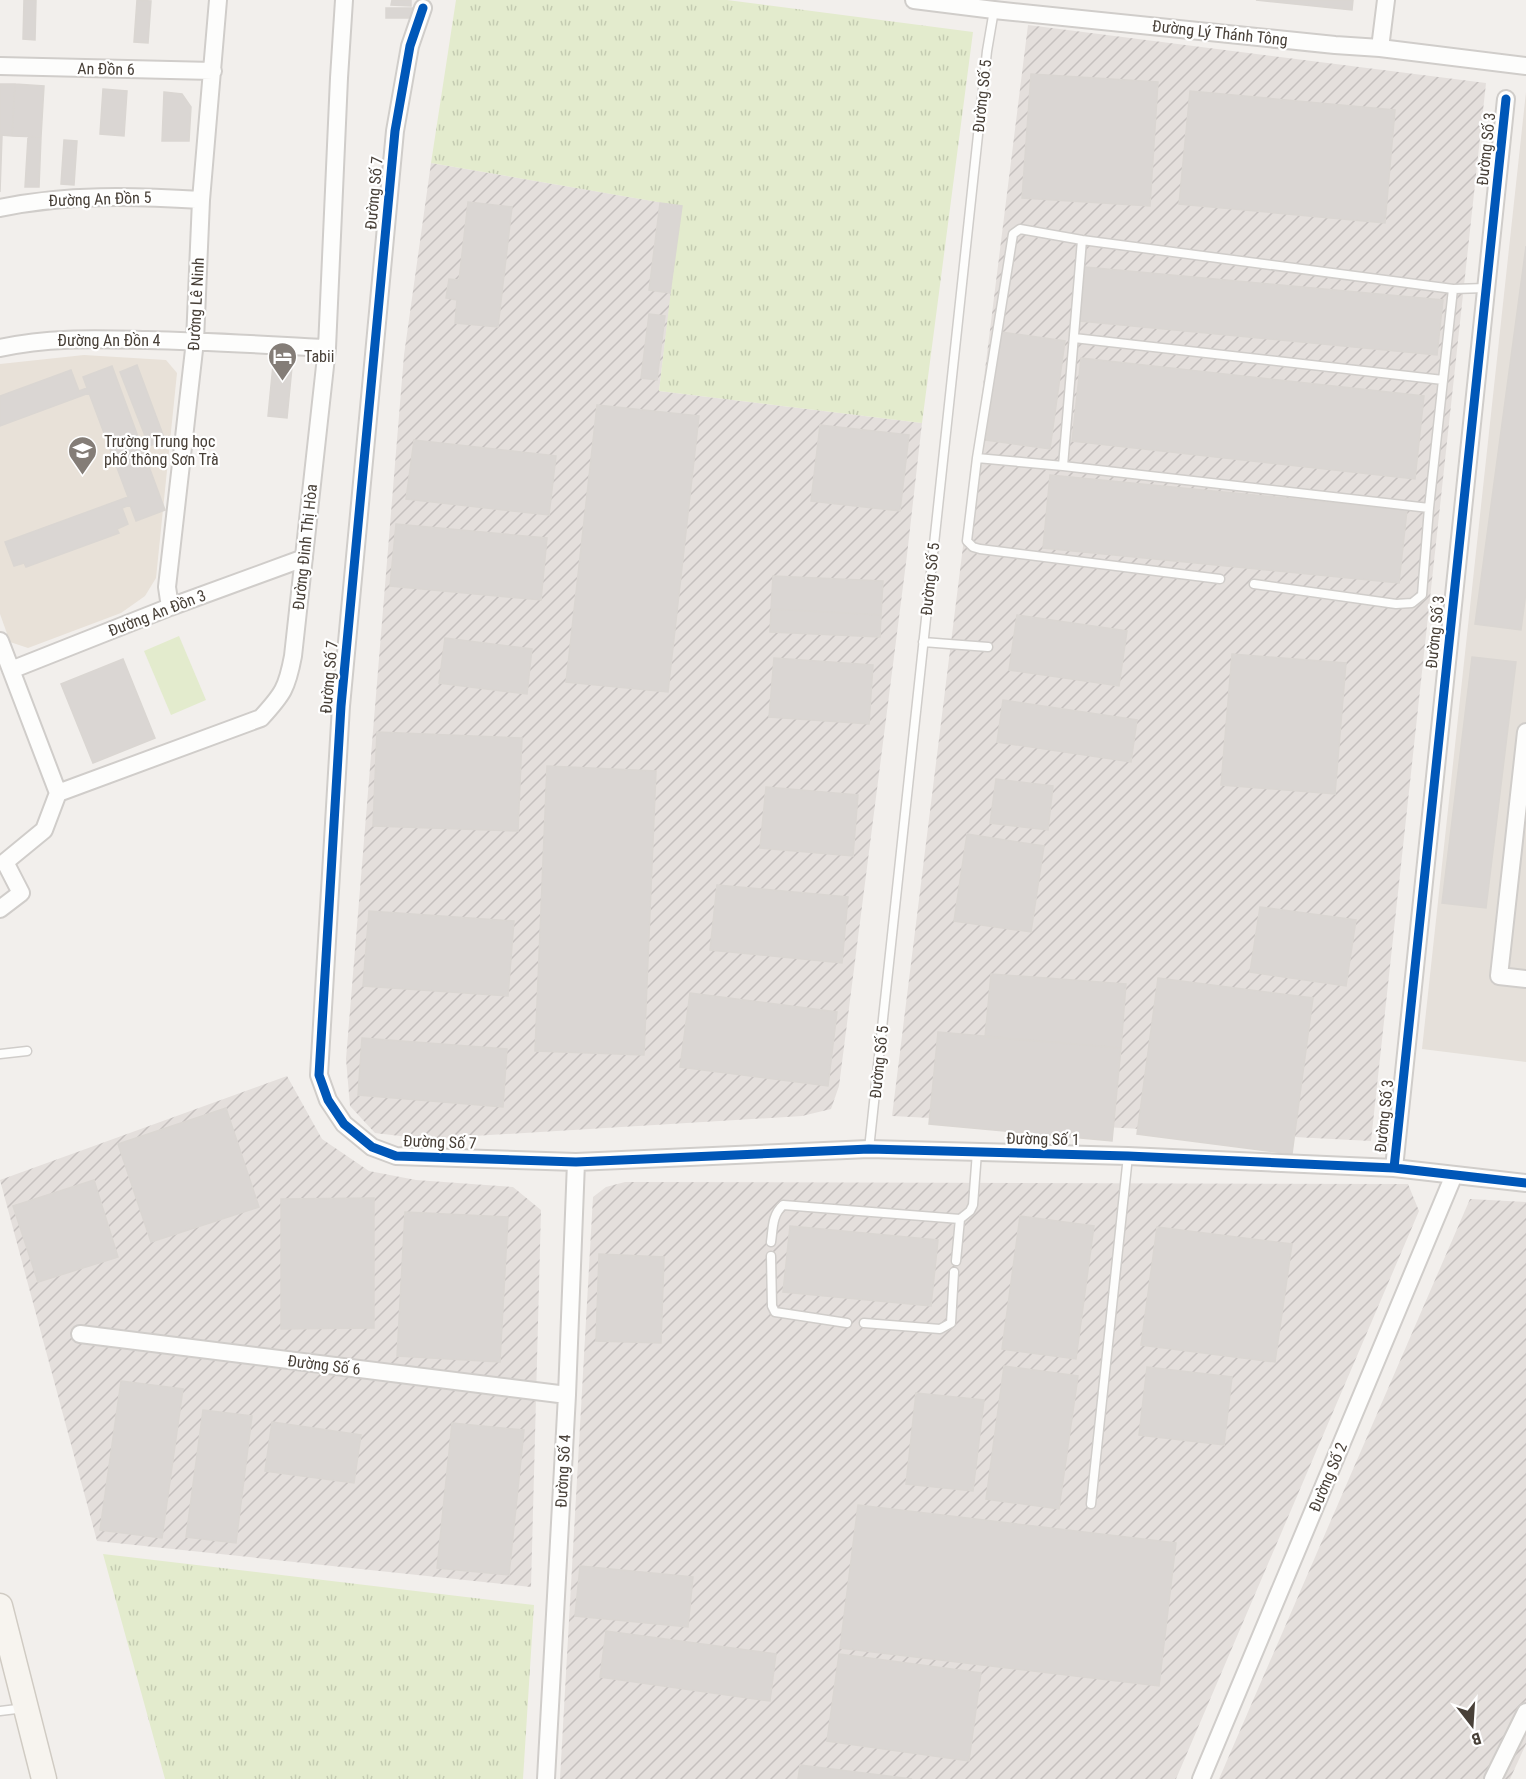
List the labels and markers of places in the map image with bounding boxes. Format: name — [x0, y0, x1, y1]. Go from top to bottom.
hotel icon: Tabii — [267, 340, 299, 382]
place label: Tabii — [304, 347, 334, 366]
place label: Trường Trung học phổ thông Sơn Trà — [104, 432, 219, 469]
school or university icon: Trường Trung học phổ thông Sơn Trà — [67, 434, 99, 476]

